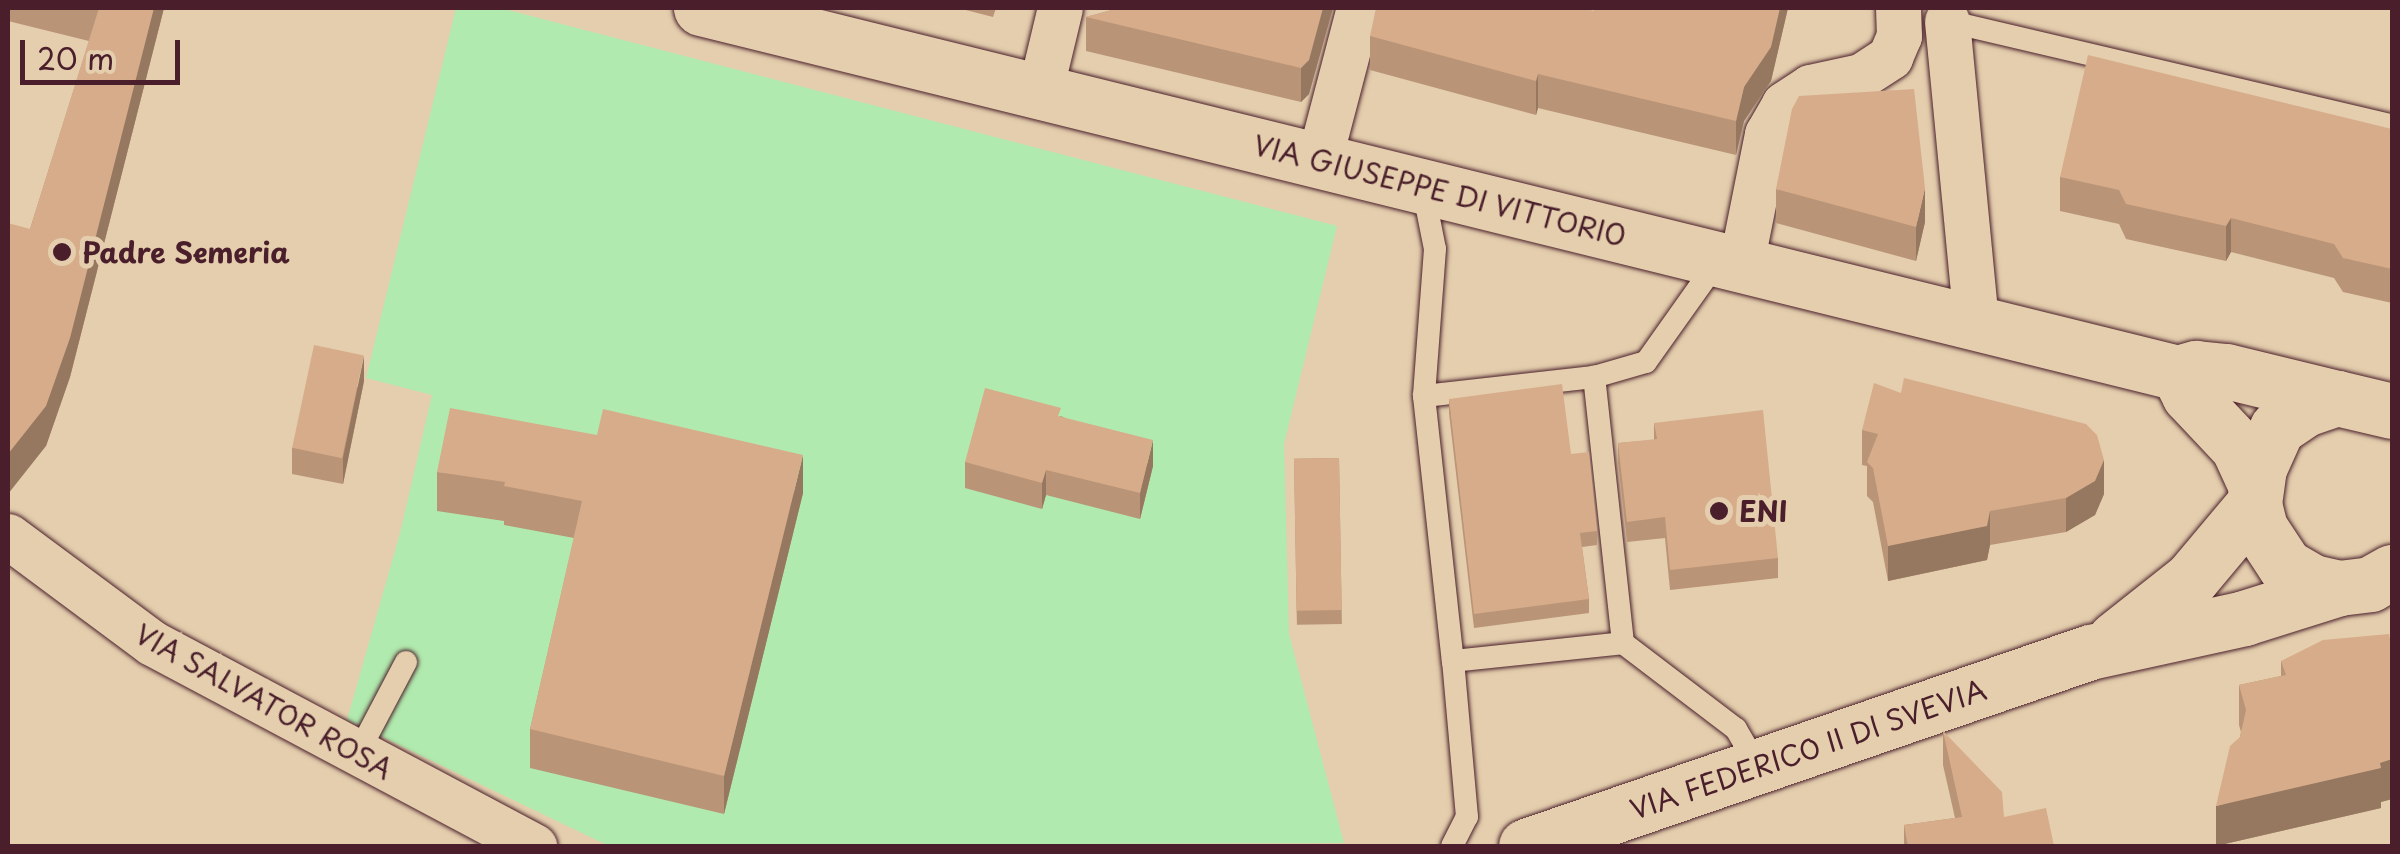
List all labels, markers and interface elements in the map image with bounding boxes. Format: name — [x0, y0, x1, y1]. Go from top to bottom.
scale bar — [25, 20, 185, 82]
text: 20 m — [37, 35, 114, 80]
street label: VIA GIUSEPPE DI VITTORIO — [1249, 127, 1631, 253]
place label: Padre Semeria — [82, 235, 289, 269]
marker: Padre Semeria — [51, 241, 73, 263]
place label: ENI — [1739, 494, 1788, 528]
marker: ENI — [1708, 500, 1730, 522]
street label: VIA SALVATOR ROSA — [127, 615, 401, 787]
street label: VIA FEDERICO II DI SVEVIA — [1623, 671, 1993, 827]

